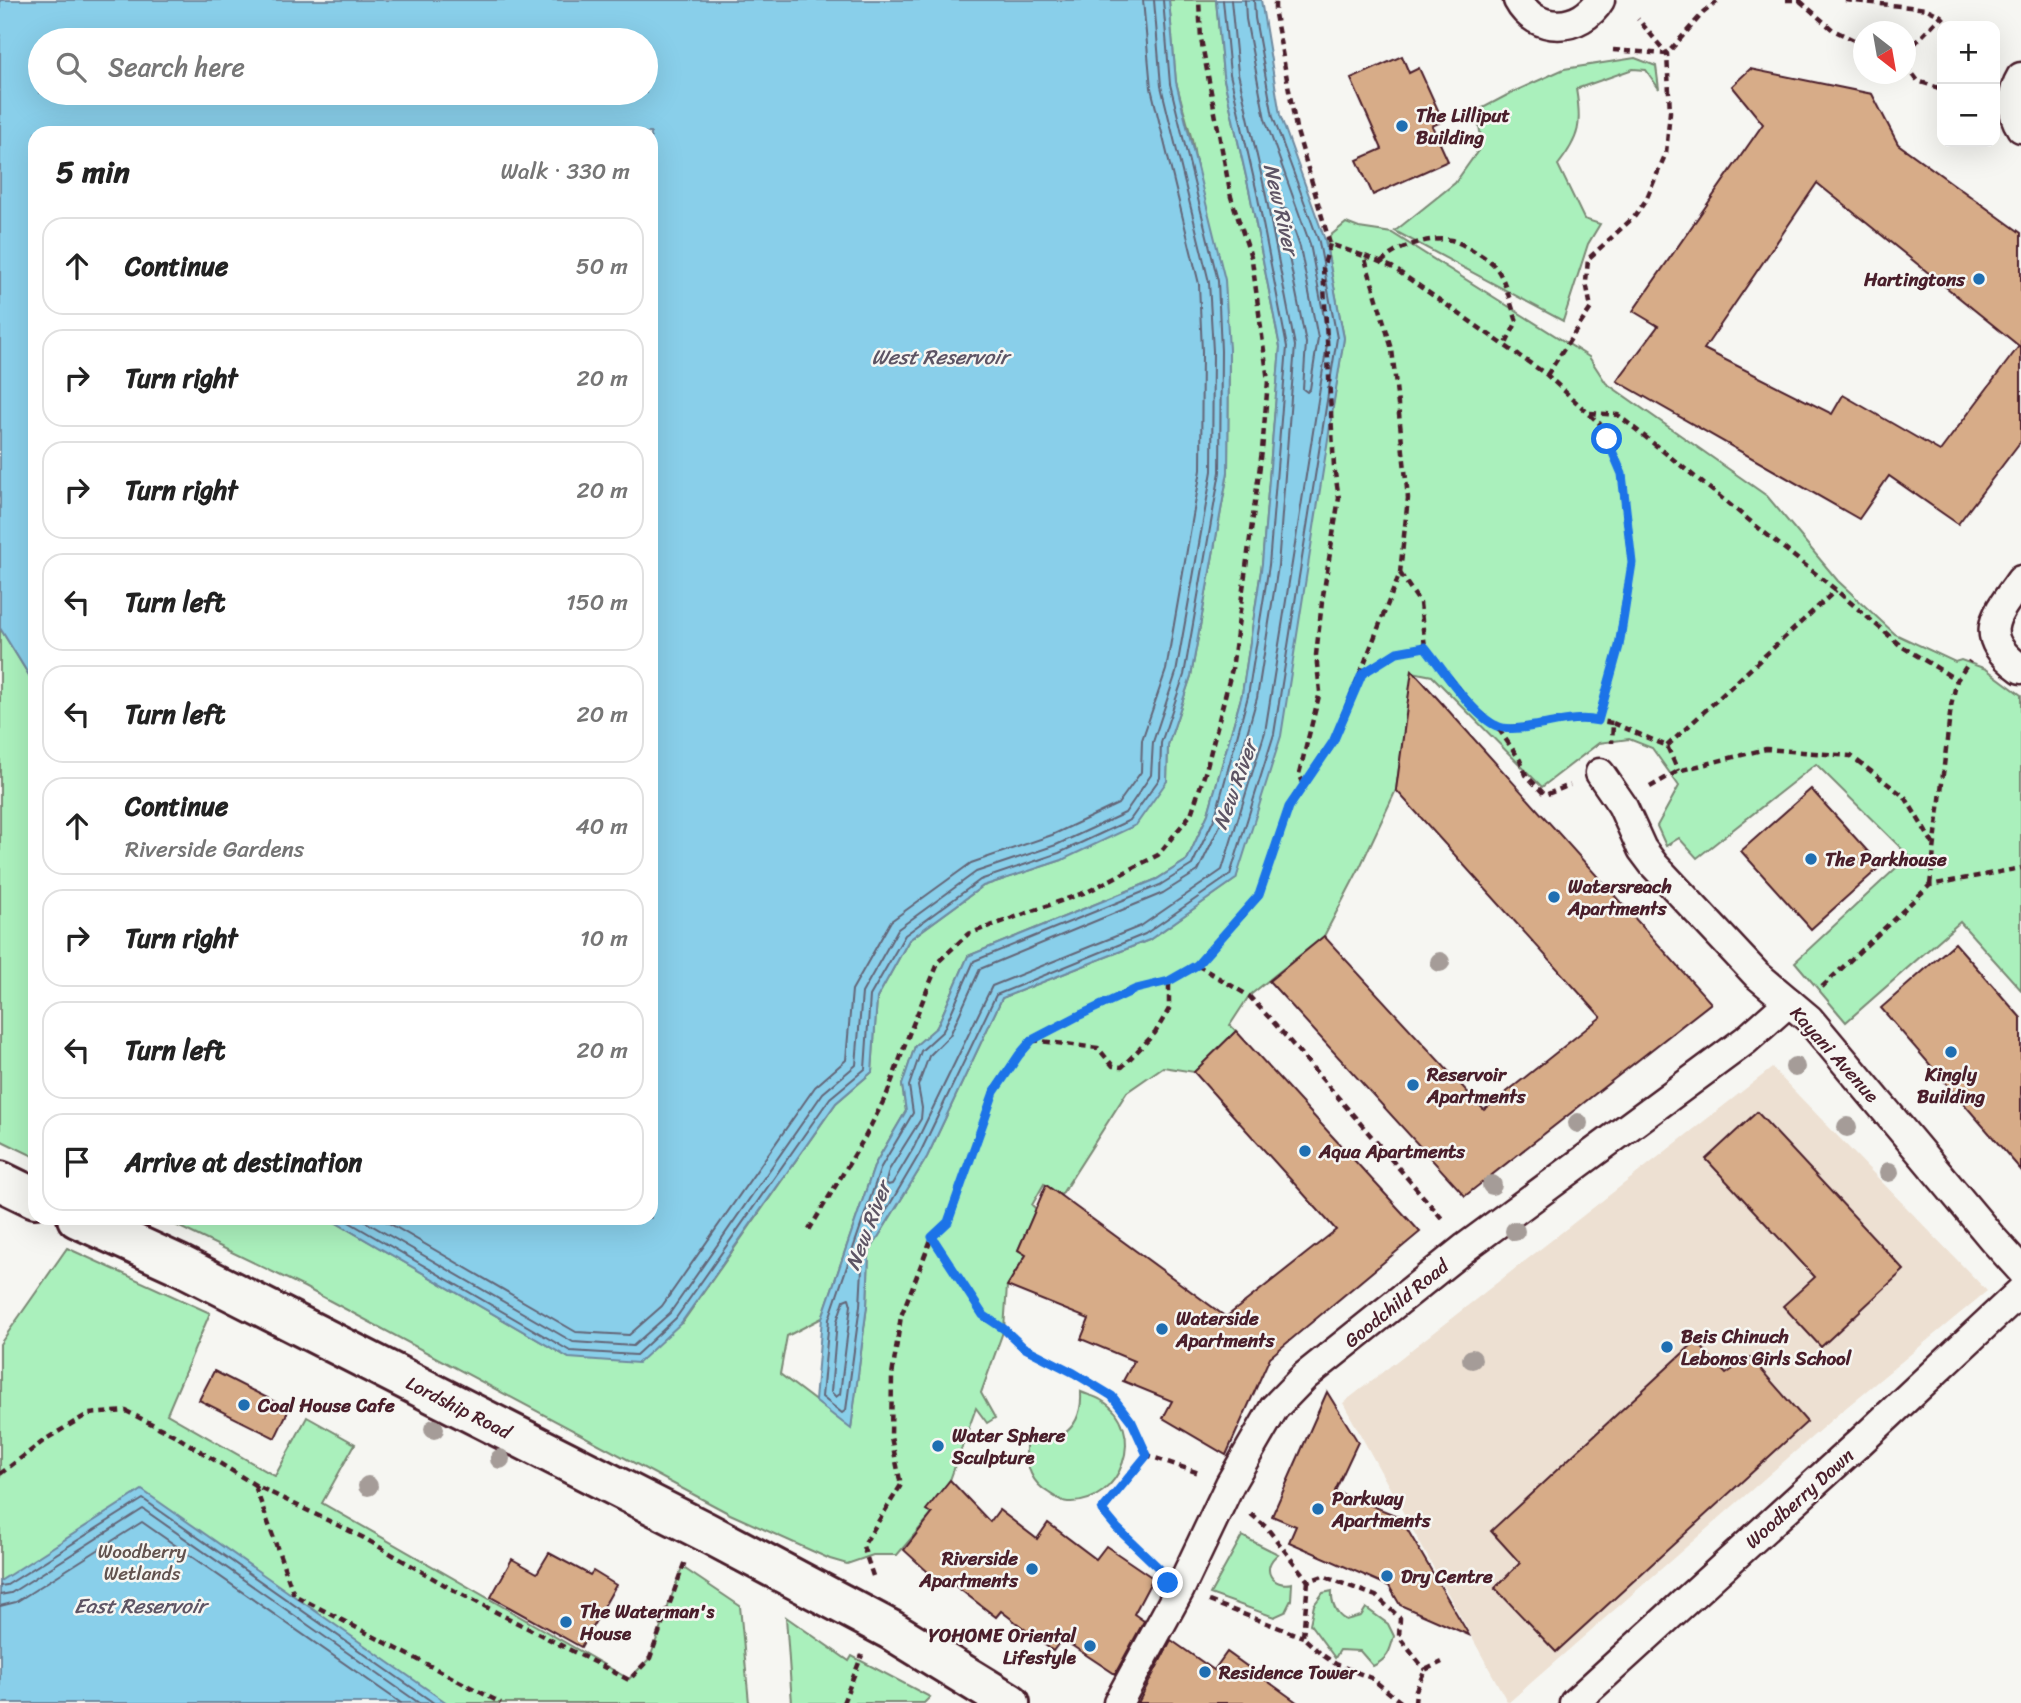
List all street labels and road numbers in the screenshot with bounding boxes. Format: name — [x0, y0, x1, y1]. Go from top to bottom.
street label: Kayani Avenue — [1782, 998, 1888, 1111]
street label: Goodchild Road — [1337, 1249, 1458, 1356]
street label: Lordship Road — [400, 1367, 519, 1449]
street label: Woodberry Down — [1737, 1440, 1862, 1557]

